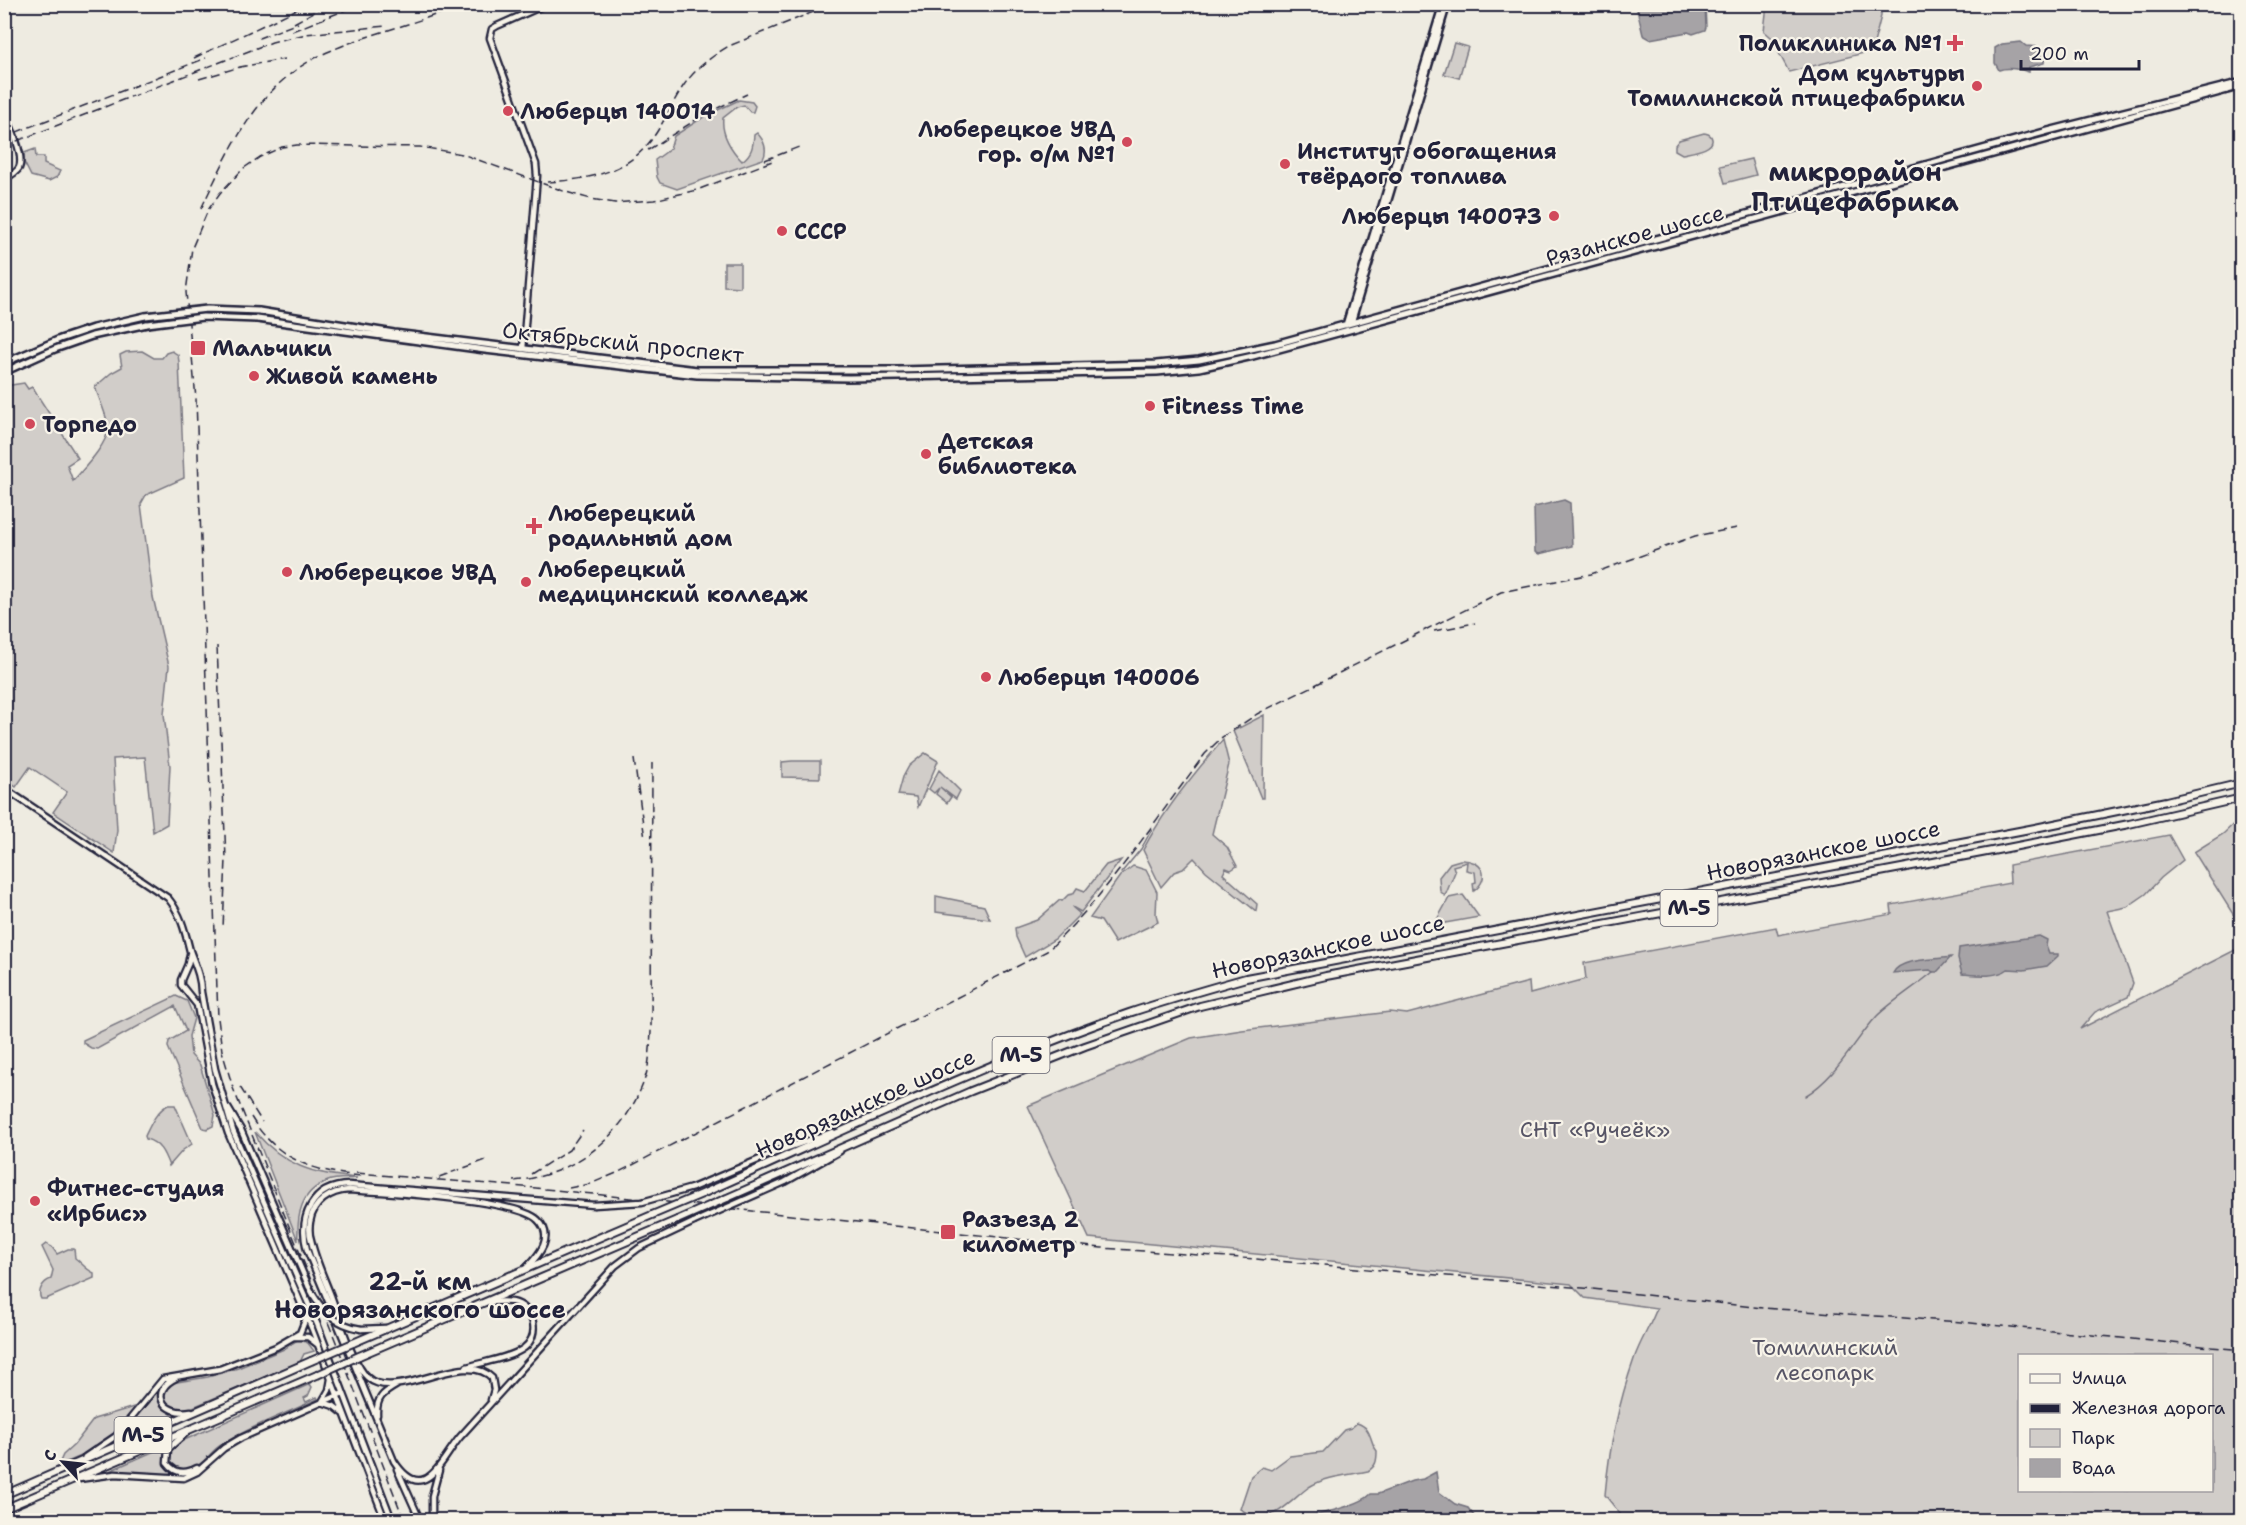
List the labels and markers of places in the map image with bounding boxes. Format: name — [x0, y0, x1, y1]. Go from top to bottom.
place label: Поликлиника №1 — [1739, 29, 1942, 58]
marker: Поликлиника №1 — [1946, 34, 1964, 52]
place label: Дом культуры Томилинской птицефабрики — [1627, 59, 1965, 113]
marker: Дом культуры Томилинской птицефабрики — [1970, 79, 1984, 93]
place label: Люберцы 140014 — [520, 97, 716, 126]
marker: Люберцы 140014 — [501, 104, 515, 118]
place label: Люберецкое УВД гор. о/м №1 — [918, 115, 1115, 169]
marker: Люберецкое УВД гор. о/м №1 — [1120, 135, 1134, 149]
place label: Институт обогащения твёрдого топлива — [1297, 137, 1557, 191]
marker: Институт обогащения твёрдого топлива — [1278, 157, 1292, 171]
place label: Люберцы 140073 — [1342, 202, 1542, 231]
marker: Люберцы 140073 — [1547, 209, 1561, 223]
place label: СССР — [794, 217, 847, 246]
marker: СССР — [775, 224, 789, 238]
place label: Мальчики — [212, 334, 332, 363]
marker: Мальчики — [189, 339, 207, 357]
place label: Живой камень — [266, 362, 438, 391]
marker: Живой камень — [247, 369, 261, 383]
place label: Fitness Time — [1162, 392, 1304, 421]
marker: Fitness Time — [1143, 399, 1157, 413]
place label: Торпедо — [42, 410, 137, 439]
marker: Торпедо — [23, 417, 37, 431]
place label: Детская библиотека — [938, 427, 1077, 481]
marker: Детская библиотека — [919, 447, 933, 461]
place label: Люберецкий родильный дом — [548, 499, 732, 553]
marker: Люберецкий родильный дом — [525, 517, 543, 535]
place label: Люберецкий медицинский колледж — [538, 555, 808, 609]
place label: Люберецкое УВД — [299, 558, 496, 587]
marker: Люберецкое УВД — [280, 565, 294, 579]
marker: Люберецкий медицинский колледж — [519, 575, 533, 589]
place label: Люберцы 140006 — [998, 663, 1200, 692]
marker: Люберцы 140006 — [979, 670, 993, 684]
place label: Фитнес-студия «Ирбис» — [47, 1174, 225, 1228]
marker: Фитнес-студия «Ирбис» — [28, 1194, 42, 1208]
place label: Разъезд 2 километр — [962, 1205, 1079, 1259]
marker: Разъезд 2 километр — [939, 1223, 957, 1241]

